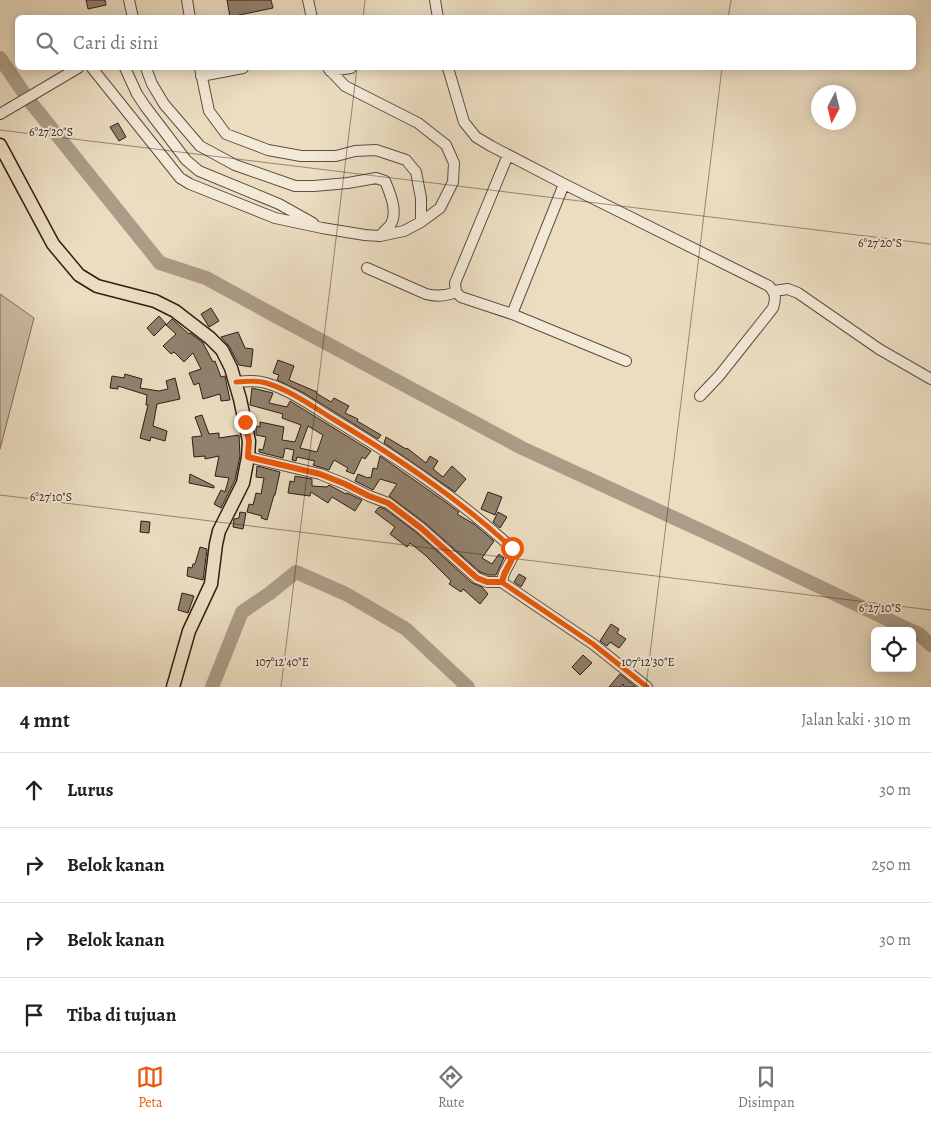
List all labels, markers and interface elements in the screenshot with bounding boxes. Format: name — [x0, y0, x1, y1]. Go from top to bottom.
search box — [15, 15, 916, 70]
icon: search — [33, 29, 61, 57]
text: Cari di sini — [73, 30, 158, 56]
north arrow — [811, 85, 856, 130]
text: 6°27'20"S — [29, 124, 73, 140]
text: 6°27'20"S — [858, 235, 902, 251]
route end — [234, 411, 257, 434]
text: 6°27'10"S — [30, 489, 72, 505]
route start — [501, 537, 524, 560]
text: 6°27'10"S — [859, 600, 901, 616]
map controls — [871, 627, 916, 672]
button: locate — [871, 627, 916, 672]
text: 107°12'40"E — [255, 654, 309, 670]
text: 107°12'30"E — [621, 654, 675, 670]
text: 4 mnt — [20, 706, 70, 734]
text: Jalan kaki · 310 m — [801, 709, 911, 731]
icon: ahead — [20, 776, 48, 804]
text: Lurus — [67, 777, 113, 803]
text: 30 m — [879, 779, 911, 801]
icon: right — [20, 851, 48, 879]
text: Belok kanan — [67, 852, 165, 878]
text: 250 m — [872, 854, 911, 876]
icon: right — [20, 926, 48, 954]
text: Belok kanan — [67, 927, 165, 953]
text: 30 m — [879, 929, 911, 951]
icon: arrive — [20, 1001, 48, 1029]
text: Tiba di tujuan — [67, 1002, 176, 1028]
tab: Peta — [136, 1063, 164, 1112]
tab: Rute — [437, 1063, 465, 1112]
tab: Disimpan — [738, 1063, 795, 1112]

